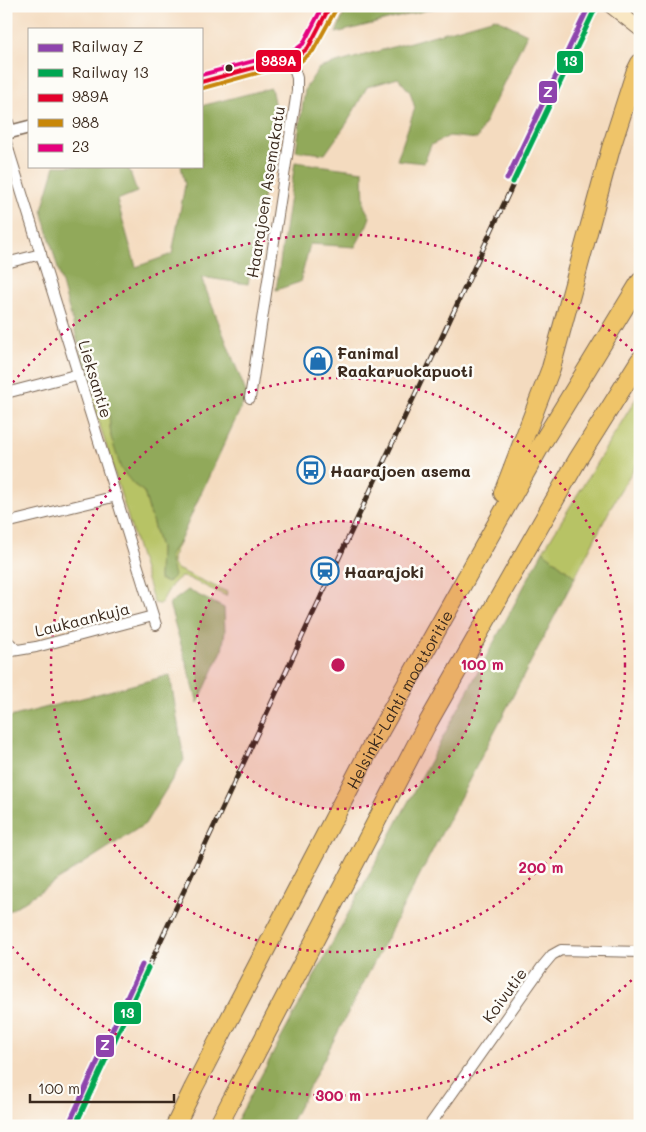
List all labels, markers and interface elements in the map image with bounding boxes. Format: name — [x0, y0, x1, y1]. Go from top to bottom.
legend — [28, 28, 202, 168]
text: Railway Z — [72, 36, 143, 56]
line badge: 989A — [255, 49, 302, 73]
line badge: 13 — [556, 50, 584, 74]
text: 989A — [261, 51, 297, 70]
text: 13 — [563, 51, 577, 70]
text: Railway 13 — [72, 62, 149, 82]
unlabelled marker — [224, 63, 234, 73]
line badge: Z — [538, 80, 558, 104]
text: Z — [543, 82, 553, 101]
text: 989A — [72, 86, 109, 106]
street label: Haarajoen Asemakatu — [241, 105, 289, 279]
text: 988 — [72, 112, 99, 132]
text: 23 — [72, 136, 89, 156]
street label: Lieksantie — [74, 338, 118, 420]
place label: Fanimal Raakaruokapuoti — [337, 342, 473, 381]
shop icon: Fanimal Raakaruokapuoti — [303, 346, 333, 376]
bus stop icon: Haarajoen asema — [296, 455, 326, 485]
place label: Haarajoen asema — [330, 460, 471, 481]
station icon: Haarajoki — [310, 556, 340, 586]
place label: Haarajoki — [344, 561, 424, 582]
street label: Laukaankuja — [32, 597, 132, 641]
street label: Helsinki-Lahti moottoritie — [341, 606, 457, 792]
text: 100 m — [460, 654, 504, 674]
centre of rings — [329, 656, 347, 674]
text: 200 m — [519, 857, 564, 877]
street label: Koivutie — [477, 963, 531, 1027]
line badge: 13 — [113, 1001, 142, 1025]
text: 13 — [120, 1003, 134, 1022]
line badge: Z — [95, 1034, 115, 1058]
text: Z — [100, 1035, 110, 1054]
scale bar — [30, 1072, 174, 1104]
text: 100 m — [38, 1078, 80, 1098]
text: 300 m — [315, 1085, 361, 1105]

